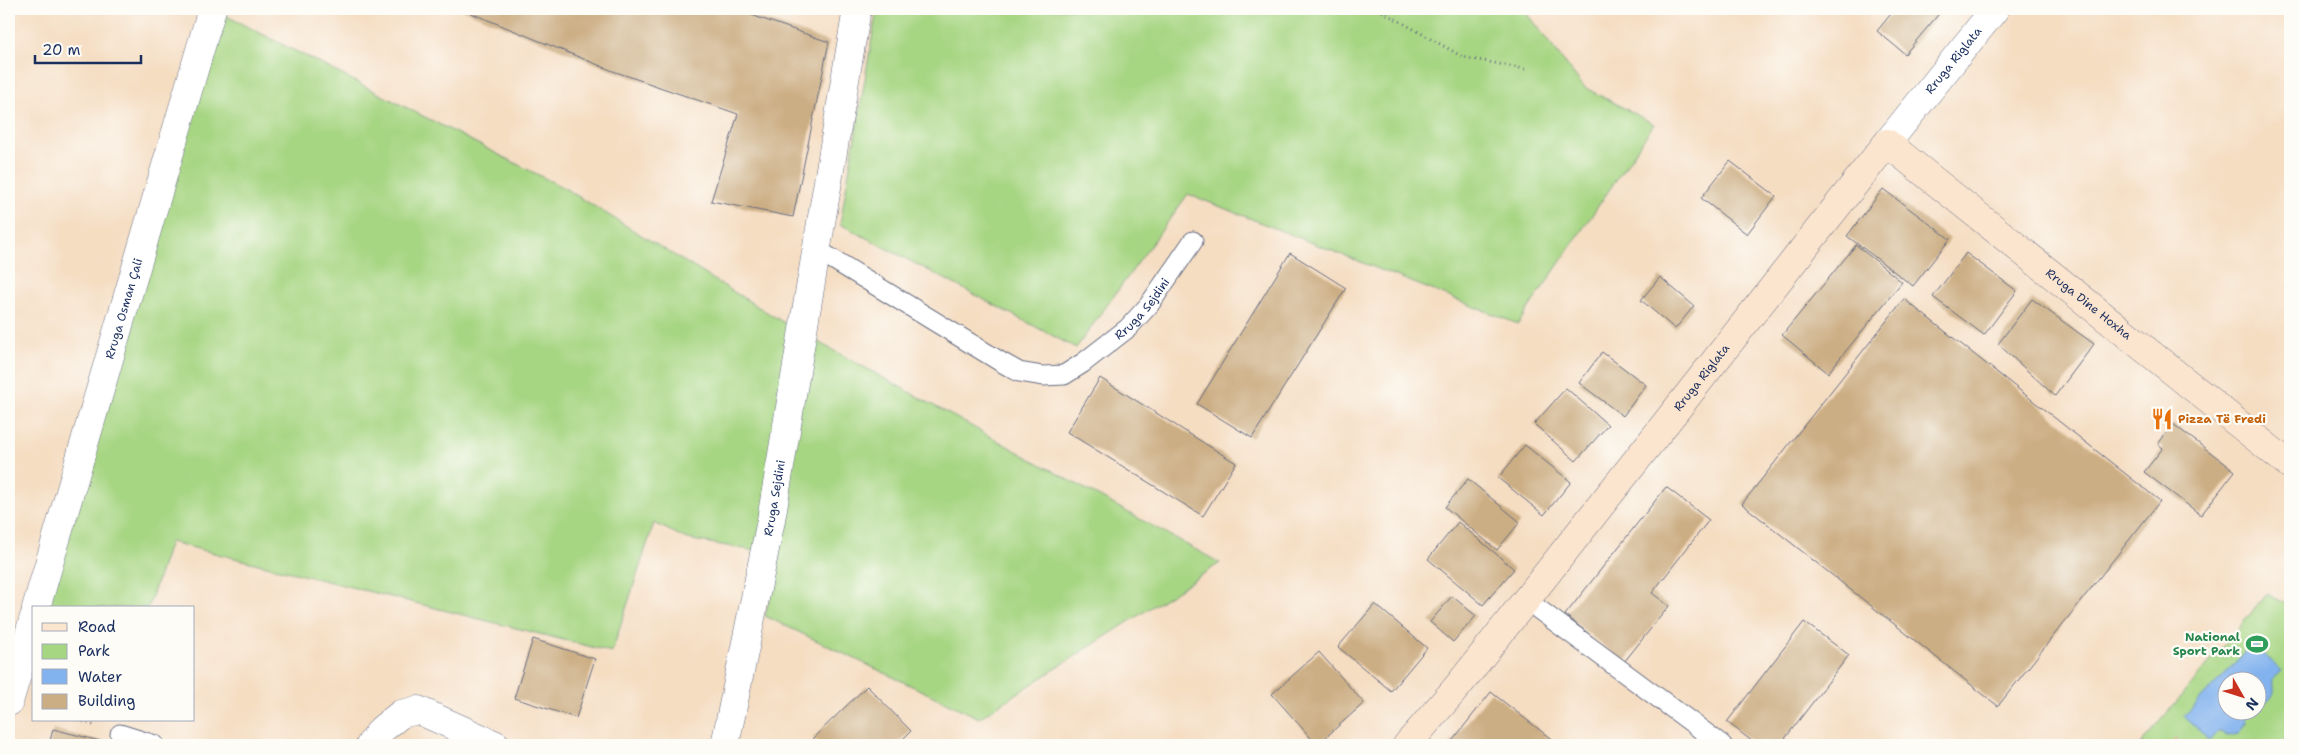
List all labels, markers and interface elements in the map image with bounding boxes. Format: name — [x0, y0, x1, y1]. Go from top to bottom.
street label: Rruga Riglata — [1922, 23, 1986, 97]
scale bar — [35, 32, 141, 64]
text: 20 m — [42, 40, 81, 60]
street label: Rruga Osman Çali — [102, 256, 146, 361]
street label: Rruga Dine Hoxha — [2042, 265, 2135, 344]
street label: Rruga Sejdini — [1111, 275, 1173, 343]
street label: Rruga Riglata — [1670, 340, 1733, 415]
restaurant icon: Pizza Të Fredi — [2149, 406, 2175, 432]
place label: Pizza Të Fredi — [2178, 411, 2266, 427]
street label: Rruga Sejdini — [760, 459, 789, 537]
legend — [32, 606, 195, 722]
text: Road — [78, 617, 116, 637]
place label: National Sport Park — [2173, 629, 2240, 659]
sports icon: National Sport Park — [2244, 631, 2270, 657]
text: Park — [78, 641, 110, 661]
text: Water — [78, 667, 122, 687]
north arrow — [2216, 672, 2266, 722]
text: Building — [78, 691, 135, 711]
text: N — [2242, 694, 2263, 714]

